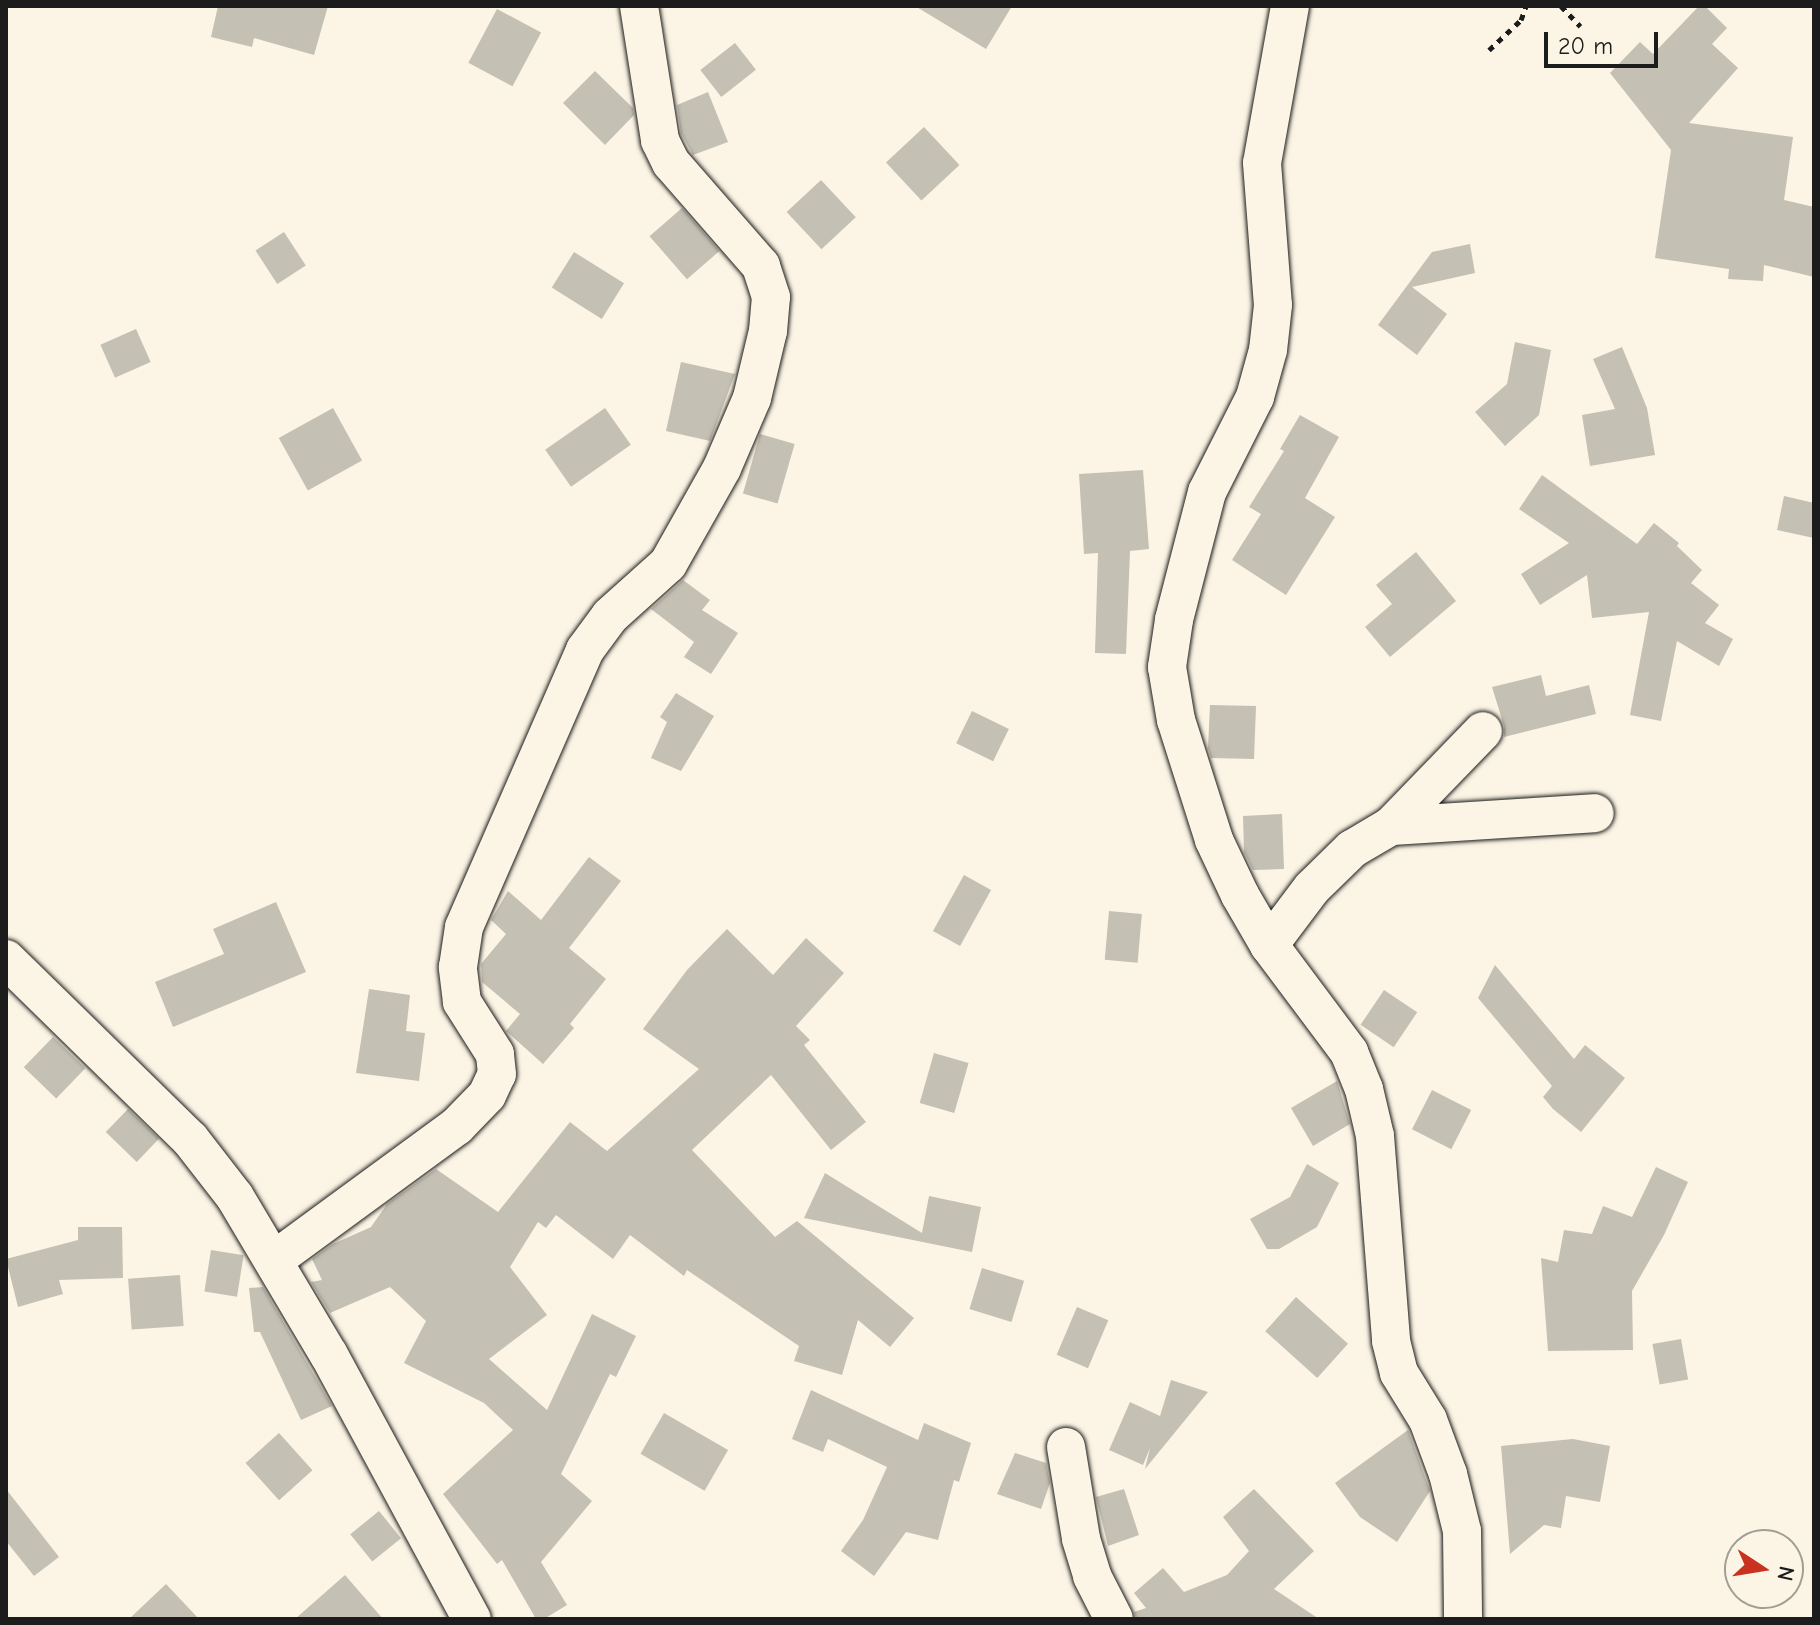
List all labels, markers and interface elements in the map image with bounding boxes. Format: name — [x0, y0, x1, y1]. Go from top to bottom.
scale bar — [1548, 16, 1662, 66]
text: 20 m — [1558, 32, 1613, 60]
north arrow — [1724, 1529, 1804, 1609]
text: N — [1771, 1564, 1800, 1583]

